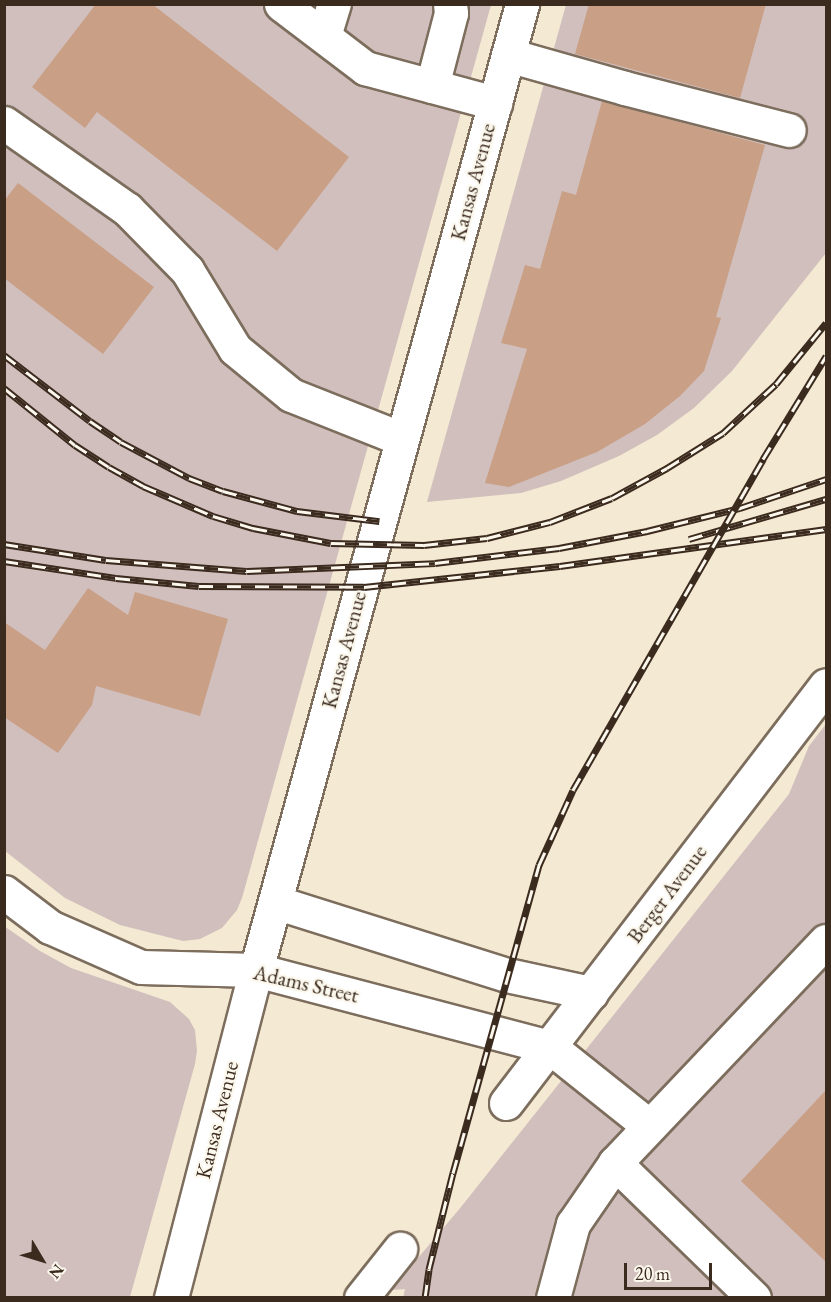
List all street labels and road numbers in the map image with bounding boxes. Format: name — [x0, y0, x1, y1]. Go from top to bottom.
street label: Kansas Avenue — [445, 121, 501, 243]
street label: Kansas Avenue — [316, 589, 372, 711]
street label: Berger Avenue — [622, 840, 712, 948]
street label: Adams Street — [251, 960, 361, 1008]
street label: Kansas Avenue — [190, 1059, 244, 1181]

